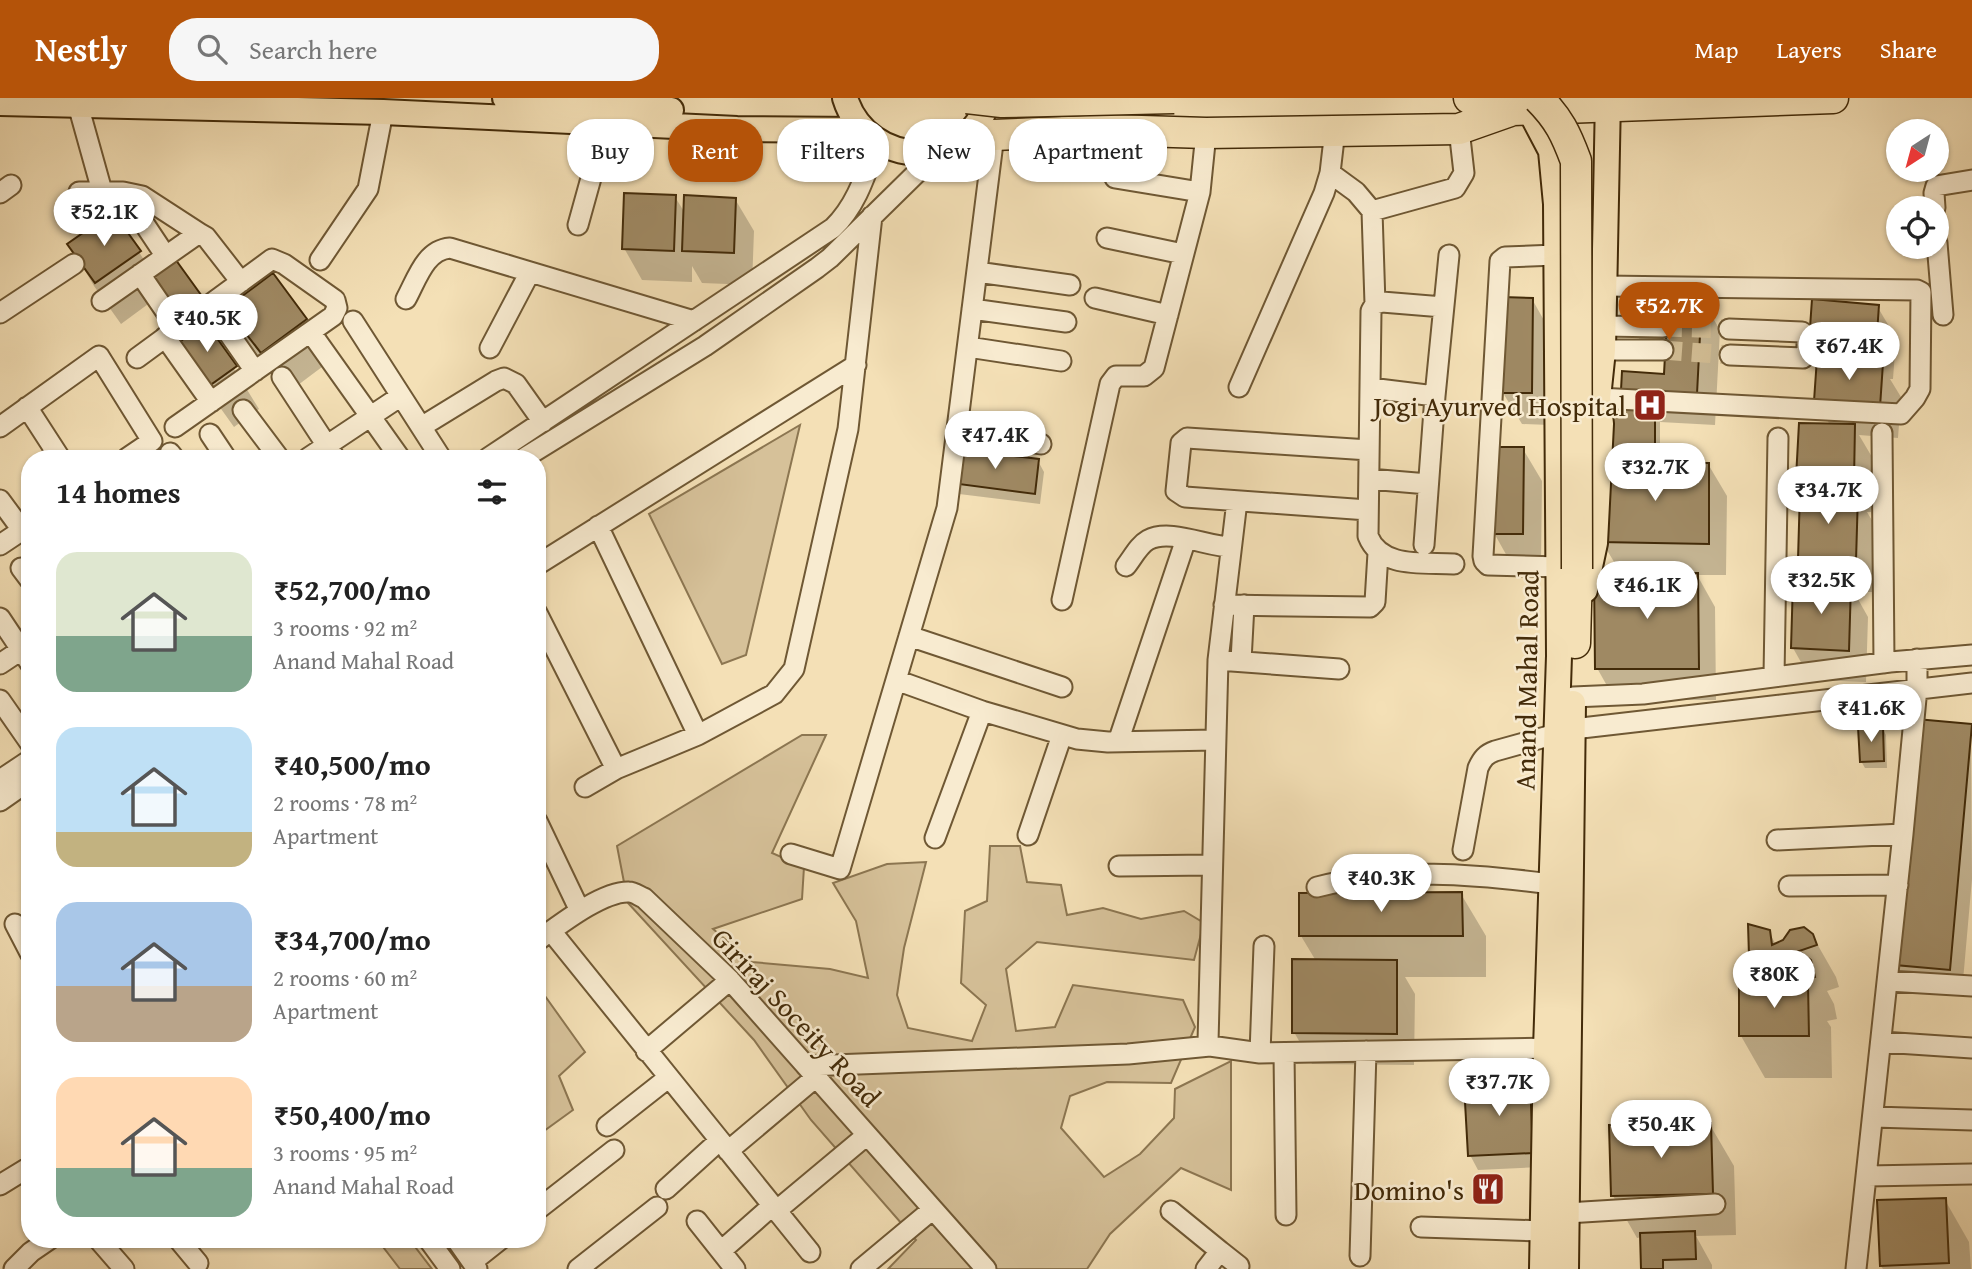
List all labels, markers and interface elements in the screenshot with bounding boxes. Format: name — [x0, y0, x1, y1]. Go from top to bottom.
search box — [169, 18, 659, 81]
text: Nestly — [35, 25, 127, 73]
icon: search — [193, 30, 231, 68]
text: Search here — [249, 30, 377, 69]
text: Map — [1695, 32, 1738, 67]
text: Layers — [1776, 32, 1842, 67]
text: Share — [1880, 32, 1937, 67]
chip: Buy — [567, 119, 654, 182]
chip: Rent — [668, 119, 763, 182]
chip: Filters — [777, 119, 889, 182]
chip: New — [903, 119, 995, 182]
chip: Apartment — [1009, 119, 1167, 182]
north arrow — [1886, 119, 1950, 182]
map controls — [1886, 119, 1949, 259]
pin: ₹52.1K — [47, 188, 161, 248]
text: ₹52.1K — [70, 194, 138, 227]
button: locate — [1886, 196, 1949, 259]
pin: ₹52.7K — [1612, 282, 1726, 342]
text: ₹52.7K — [1635, 288, 1703, 321]
pin: ₹40.5K — [150, 294, 264, 354]
text: ₹40.5K — [173, 300, 241, 333]
pin: ₹67.4K — [1792, 322, 1906, 382]
text: ₹67.4K — [1815, 328, 1883, 361]
place label: Jogi Ayurved Hospital — [1370, 385, 1626, 426]
hospital icon: Jogi Ayurved Hospital — [1631, 386, 1669, 424]
pin: ₹47.4K — [938, 412, 1052, 471]
text: ₹47.4K — [961, 417, 1029, 450]
pin: ₹32.7K — [1598, 444, 1712, 503]
text: ₹32.7K — [1621, 449, 1689, 482]
pin: ₹34.7K — [1771, 466, 1885, 526]
text: 14 homes — [56, 470, 181, 514]
text: ₹34.7K — [1794, 472, 1862, 505]
icon: filters — [473, 473, 511, 511]
pin: ₹32.5K — [1764, 556, 1878, 616]
pin: ₹46.1K — [1590, 561, 1704, 621]
text: ₹32.5K — [1787, 562, 1855, 595]
text: ₹52,700/mo — [273, 567, 431, 611]
text: ₹46.1K — [1613, 567, 1681, 600]
street label: Anand Mahal Road — [1504, 569, 1548, 791]
icon: home — [112, 580, 196, 664]
text: 3 rooms · 92 m² — [273, 611, 417, 644]
text: Anand Mahal Road — [273, 644, 454, 677]
pin: ₹41.6K — [1814, 684, 1928, 744]
text: ₹41.6K — [1837, 690, 1905, 723]
text: ₹40,500/mo — [273, 742, 431, 786]
icon: home — [112, 755, 196, 839]
text: 2 rooms · 78 m² — [273, 786, 417, 819]
text: Apartment — [273, 819, 378, 852]
pin: ₹40.3K — [1324, 854, 1438, 914]
text: ₹40.3K — [1347, 860, 1415, 893]
text: ₹34,700/mo — [273, 917, 431, 961]
street label: Giriraj Soceity Road — [703, 918, 891, 1116]
icon: home — [112, 930, 196, 1014]
pin: ₹80K — [1733, 950, 1815, 1010]
text: ₹80K — [1749, 956, 1799, 989]
text: 2 rooms · 60 m² — [273, 961, 417, 994]
text: Apartment — [273, 994, 378, 1027]
pin: ₹37.7K — [1442, 1058, 1556, 1118]
text: ₹37.7K — [1465, 1064, 1533, 1097]
text: ₹50,400/mo — [273, 1092, 431, 1136]
pin: ₹50.4K — [1604, 1100, 1718, 1160]
icon: home — [112, 1105, 196, 1189]
text: ₹50.4K — [1627, 1106, 1695, 1139]
text: 3 rooms · 95 m² — [273, 1136, 417, 1169]
text: Anand Mahal Road — [273, 1169, 454, 1202]
place label: Domino's — [1354, 1169, 1464, 1210]
restaurant icon: Domino's — [1469, 1170, 1507, 1208]

